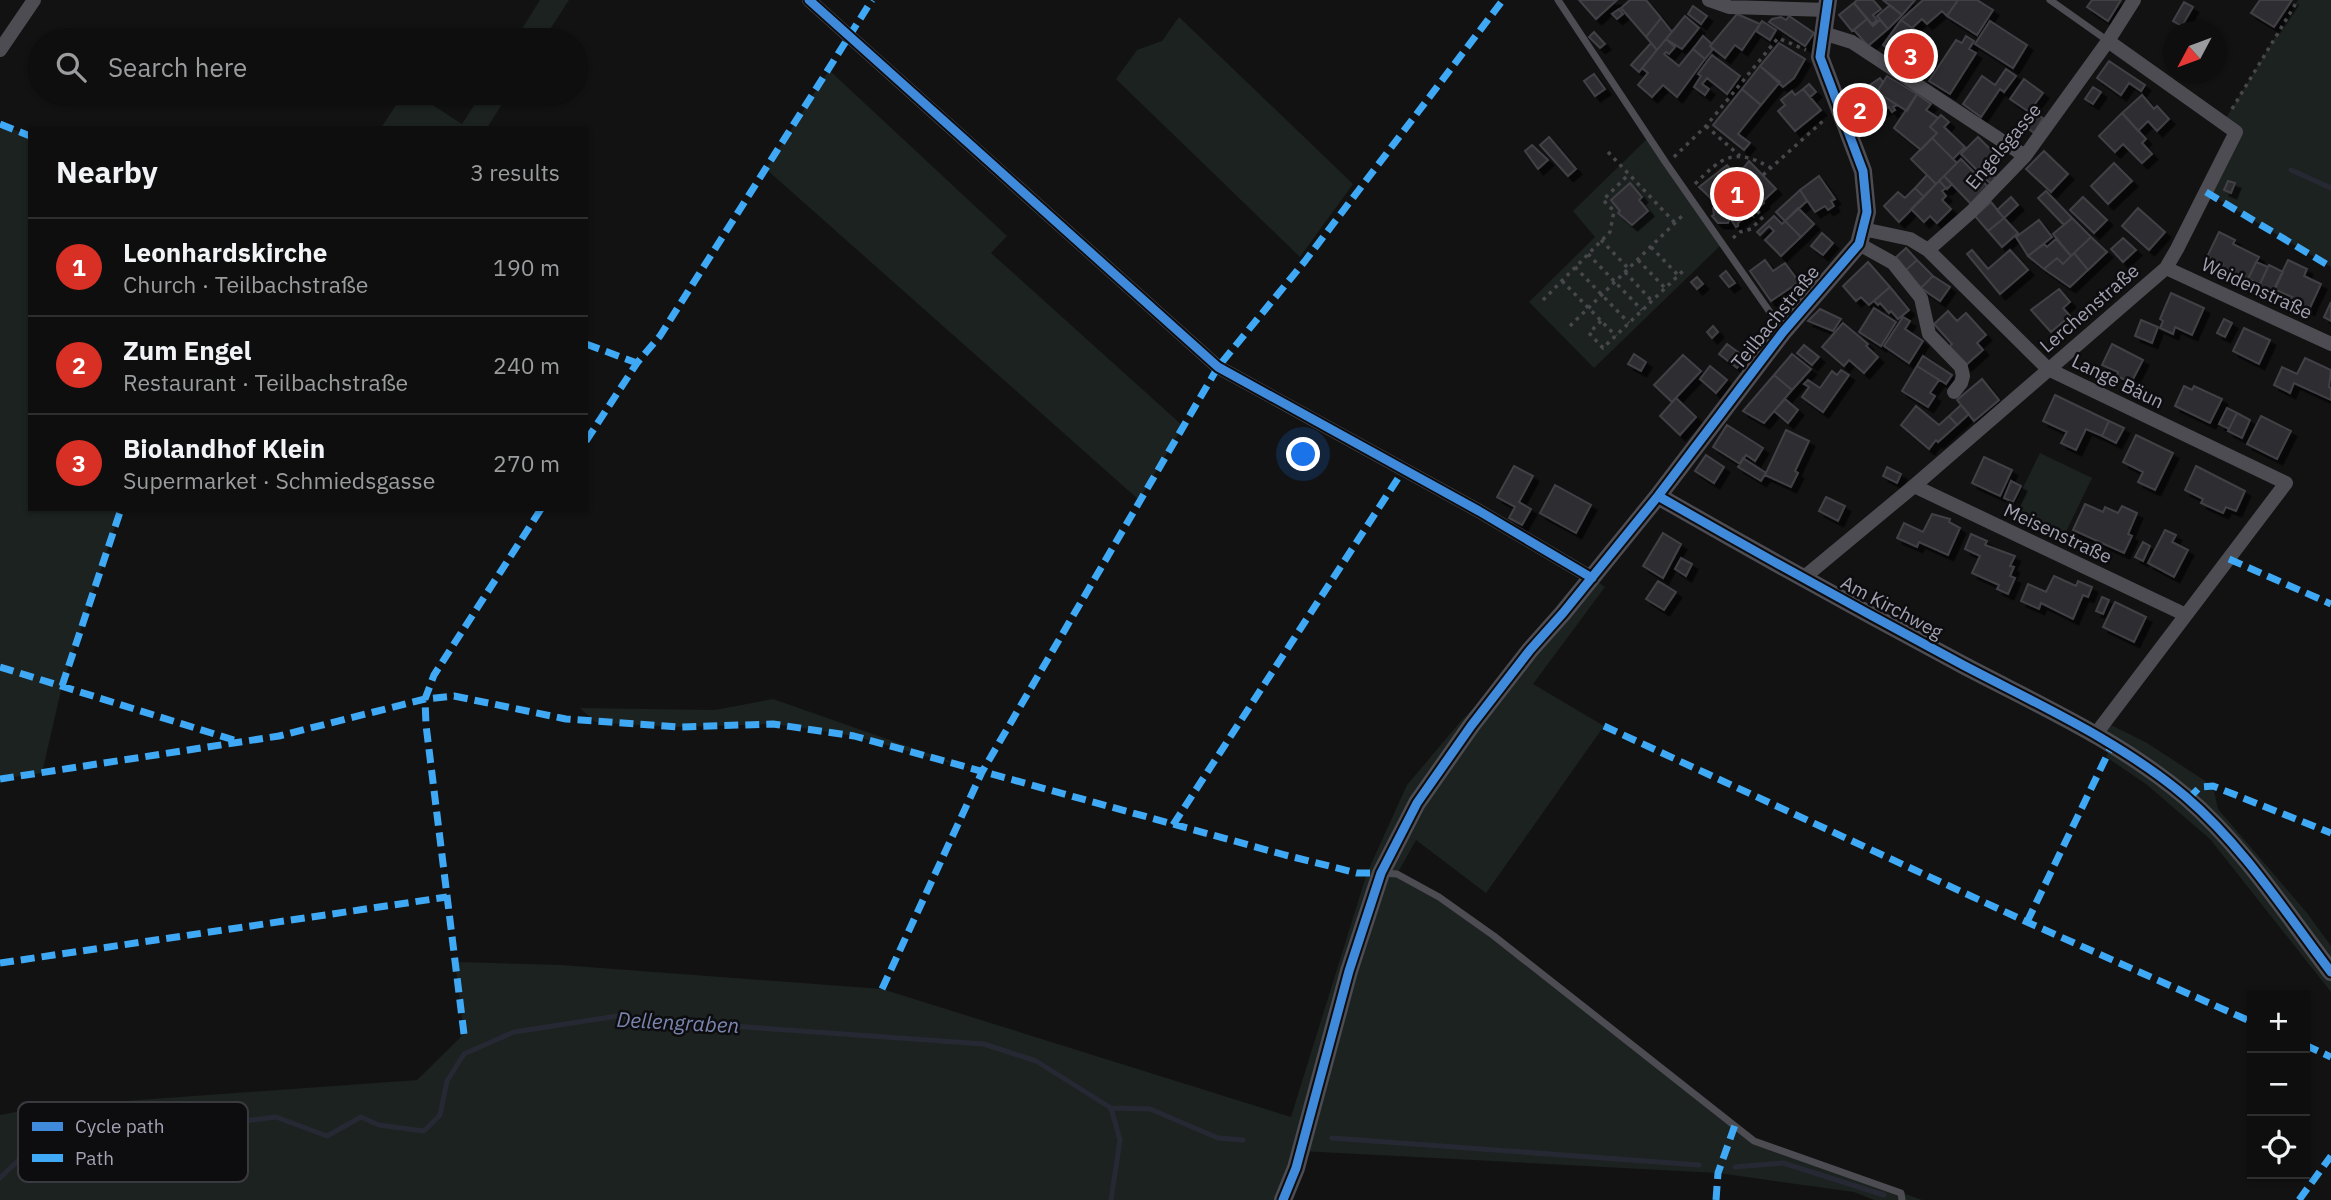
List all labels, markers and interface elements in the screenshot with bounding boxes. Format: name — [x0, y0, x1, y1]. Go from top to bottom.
north arrow — [2163, 21, 2226, 84]
search box — [28, 28, 588, 105]
pin: 3 — [1888, 30, 1934, 82]
icon: search — [52, 48, 90, 86]
text: Search here — [108, 50, 247, 84]
pin: 2 — [1837, 84, 1883, 136]
street label: Engelsgasse — [1960, 98, 2046, 194]
text: Nearby — [56, 152, 158, 191]
text: 3 results — [470, 157, 560, 187]
pin: 1 — [1714, 168, 1760, 220]
text: Leonhardskirche — [123, 235, 327, 269]
text: 1 — [72, 252, 86, 282]
text: 190 m — [493, 252, 560, 282]
street label: Weidenstraße — [2198, 252, 2316, 324]
street label: Lerchenstraße — [2034, 258, 2144, 358]
street label: Teilbachstraße — [1726, 260, 1824, 374]
text: Church · Teilbachstraße — [123, 269, 368, 299]
text: Zum Engel — [123, 333, 252, 367]
street label: Lange Bäun — [2068, 348, 2168, 414]
text: 2 — [72, 350, 86, 380]
text: 240 m — [493, 350, 560, 380]
text: Restaurant · Teilbachstraße — [123, 367, 408, 397]
text: Biolandhof Klein — [123, 431, 325, 465]
your location — [1286, 437, 1320, 471]
text: 3 — [72, 448, 86, 478]
text: 270 m — [493, 448, 560, 478]
text: Supermarket · Schmiedsgasse — [123, 465, 435, 495]
street label: Meisenstraße — [2000, 498, 2116, 568]
street label: Am Kirchweg — [1837, 570, 1947, 644]
map controls — [2247, 990, 2310, 1179]
button: + — [2247, 990, 2310, 1053]
water label: Dellengraben — [616, 1005, 740, 1039]
button: − — [2247, 1053, 2310, 1116]
legend — [18, 1102, 248, 1182]
text: Cycle path — [75, 1114, 164, 1138]
button: locate — [2247, 1116, 2310, 1179]
text: Path — [75, 1146, 114, 1170]

